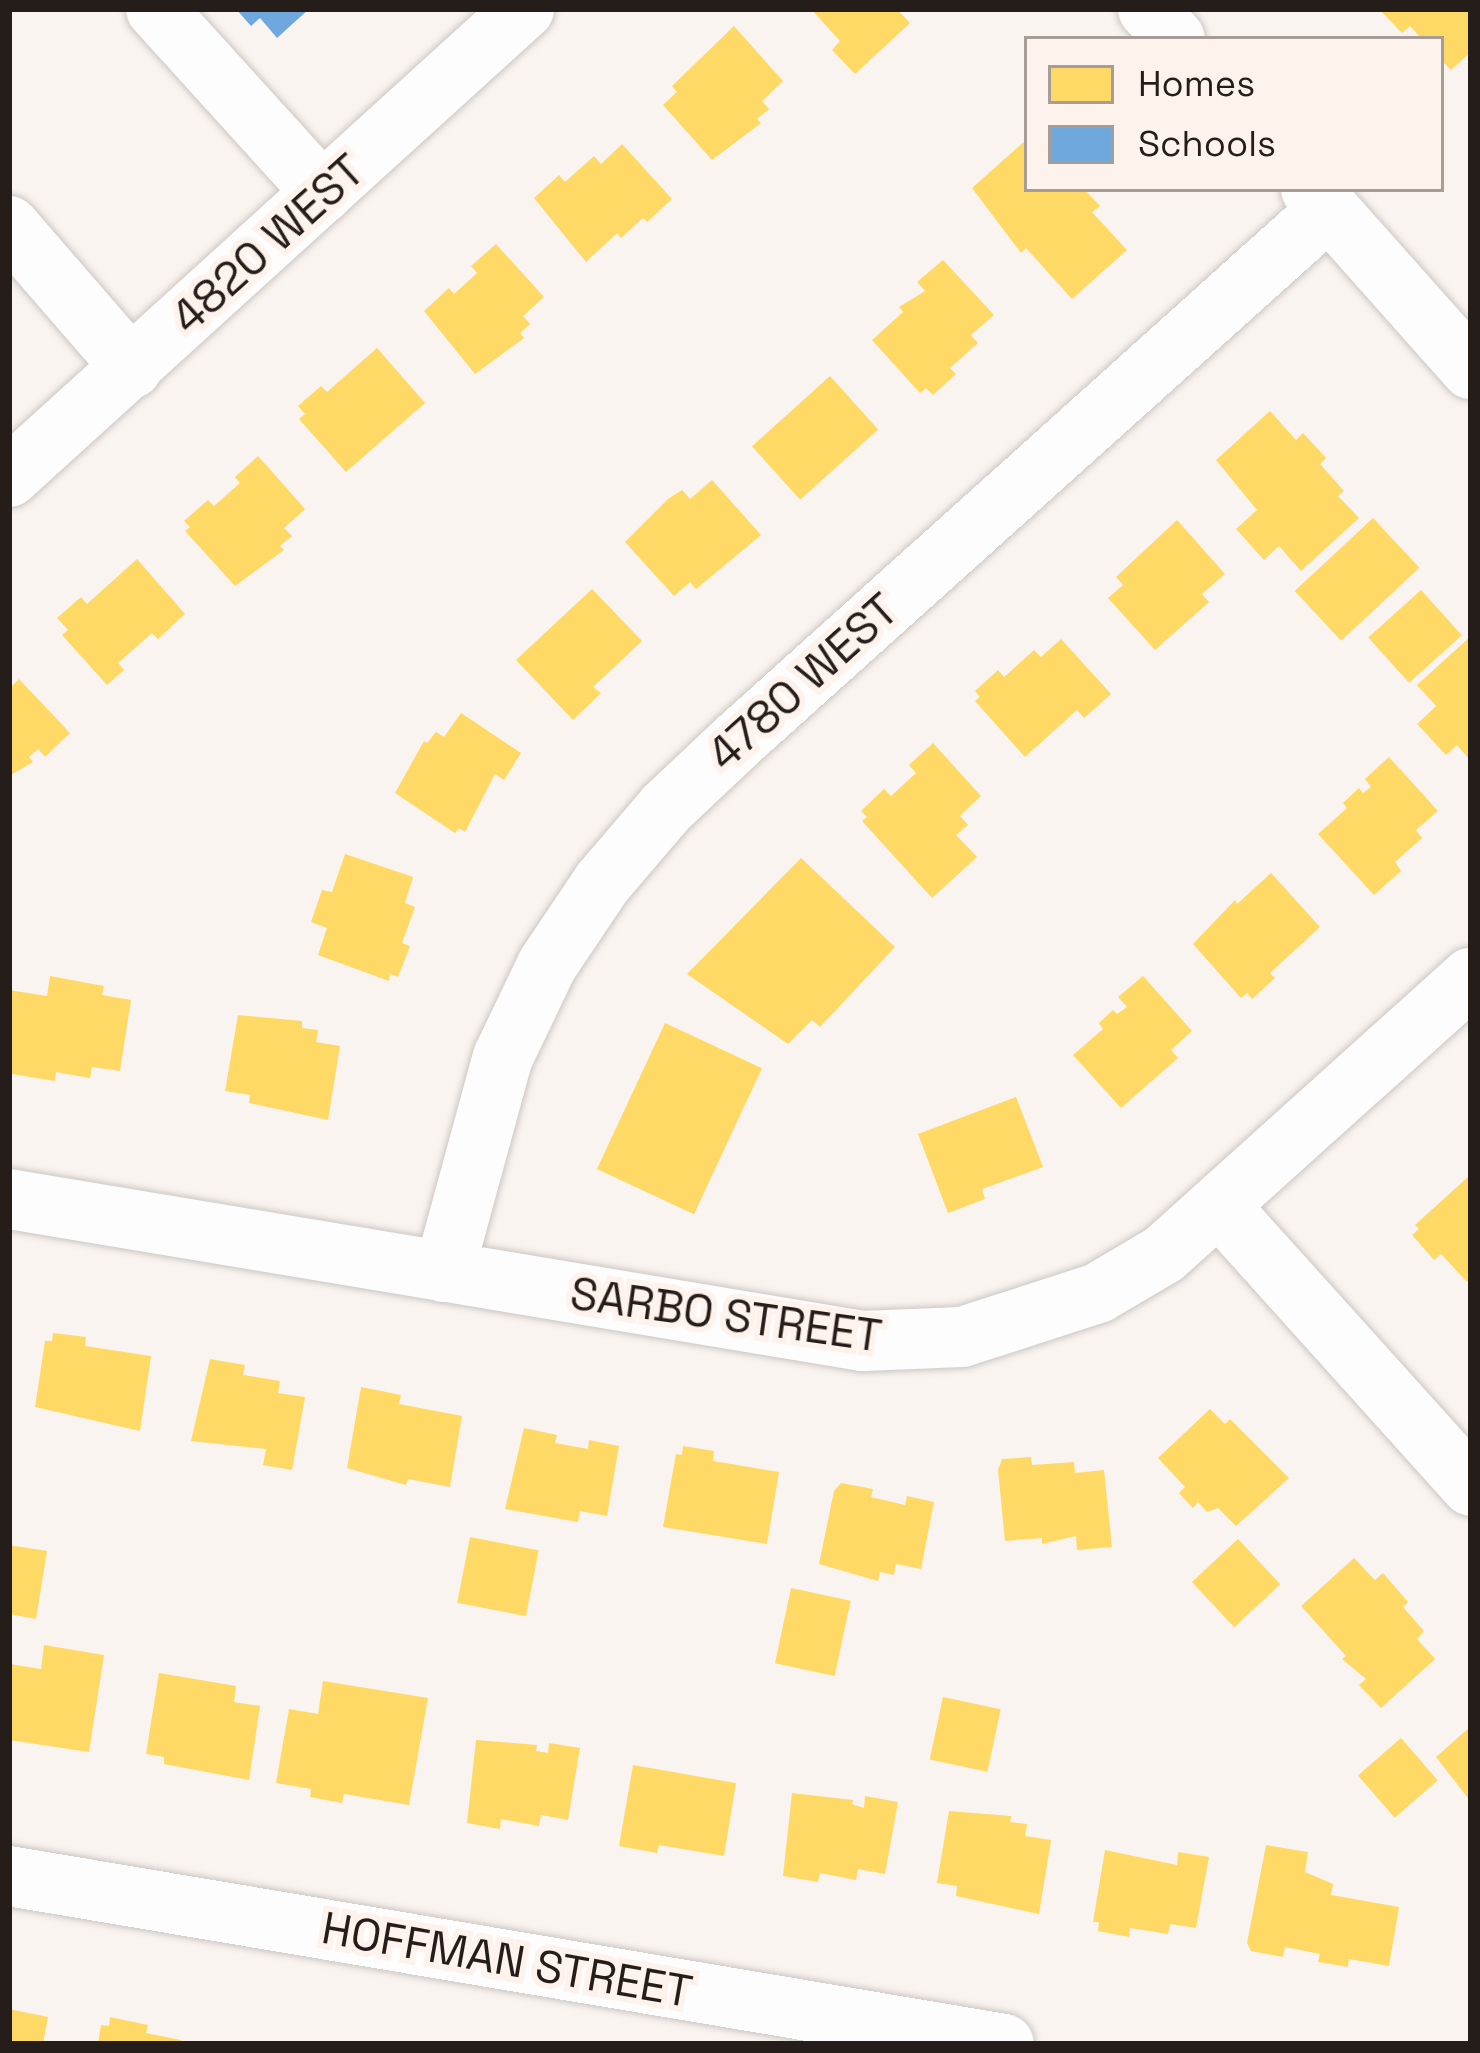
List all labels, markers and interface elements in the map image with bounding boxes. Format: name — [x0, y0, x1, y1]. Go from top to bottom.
legend — [1024, 36, 1444, 192]
text: Homes — [1138, 61, 1255, 107]
text: Schools — [1138, 121, 1276, 167]
street label: 4820 WEST — [160, 143, 376, 345]
street label: 4780 WEST — [697, 582, 909, 782]
street label: SARBO STREET — [567, 1266, 885, 1364]
street label: HOFFMAN STREET — [318, 1901, 696, 2019]

